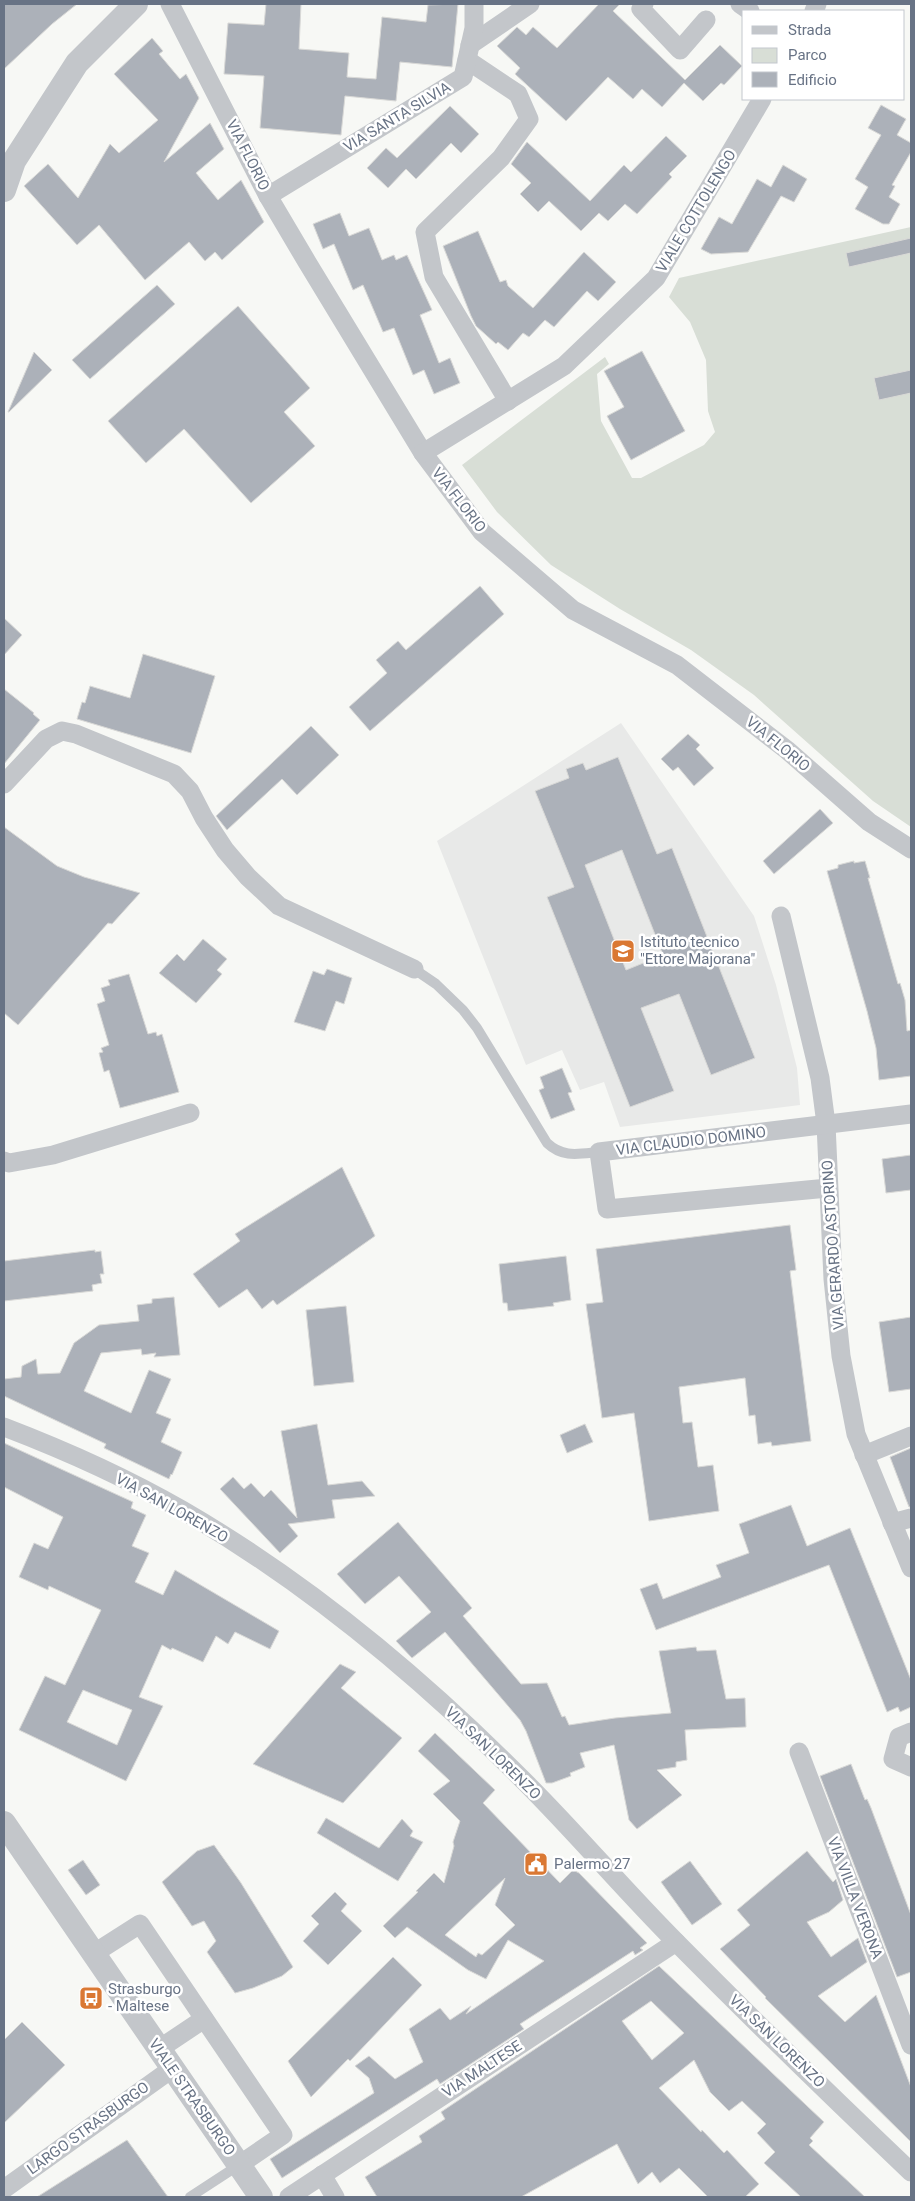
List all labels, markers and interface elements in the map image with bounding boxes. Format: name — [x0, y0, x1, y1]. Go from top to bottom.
legend — [742, 10, 905, 100]
text: Strada — [788, 21, 831, 39]
text: Parco — [788, 46, 827, 64]
text: Edificio — [788, 71, 837, 89]
street label: VIA SANTA SILVIA — [340, 78, 454, 156]
street label: VIA FLORIO — [222, 117, 274, 193]
street label: VIALE COTTOLENGO — [652, 146, 740, 276]
street label: VIA FLORIO — [428, 464, 490, 536]
street label: VIA FLORIO — [742, 713, 814, 775]
place label: Istituto tecnico "Ettore Majorana" — [640, 933, 755, 968]
school or university icon: Istituto tecnico "Ettore Majorana" — [610, 938, 636, 964]
street label: VIA CLAUDIO DOMINO — [615, 1123, 767, 1159]
street label: VIA GERARDO ASTORINO — [818, 1159, 848, 1331]
street label: VIA SAN LORENZO — [113, 1470, 231, 1546]
street label: VIA SAN LORENZO — [441, 1703, 545, 1803]
street label: VIA VILLA VERONA — [823, 1835, 887, 1962]
public building icon: Palermo 27 — [523, 1851, 549, 1877]
place label: Palermo 27 — [554, 1855, 631, 1873]
place label: Strasburgo - Maltese — [108, 1980, 181, 2015]
bus stop icon: Strasburgo - Maltese — [78, 1985, 104, 2011]
street label: VIA SAN LORENZO — [725, 1991, 829, 2091]
street label: VIALE STRASBURGO — [145, 2035, 239, 2159]
street label: VIA MALTESE — [439, 2036, 526, 2101]
street label: LARGO STRASBURGO — [24, 2078, 152, 2178]

